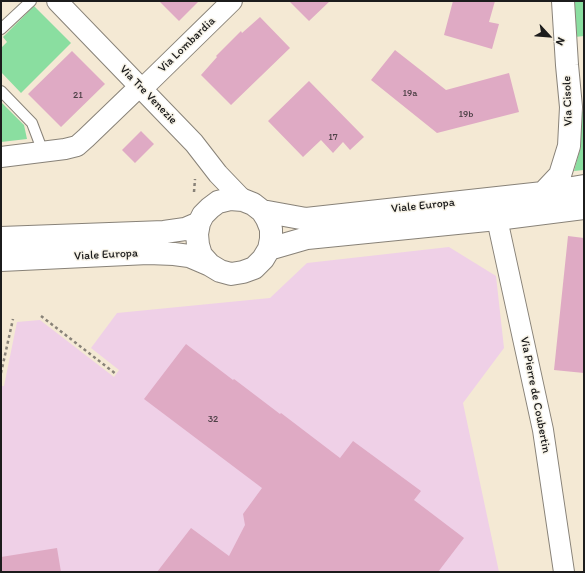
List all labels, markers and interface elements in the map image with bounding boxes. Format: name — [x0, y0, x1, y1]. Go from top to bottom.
street label: Via Lombardia — [155, 14, 219, 76]
north arrow — [529, 16, 569, 56]
text: N — [553, 35, 568, 48]
street label: Via Tre Venezie — [116, 62, 180, 128]
street label: Via Cisole — [560, 76, 576, 126]
house number: 19a — [402, 87, 418, 99]
house number: 21 — [73, 89, 83, 101]
house number: 19b — [458, 108, 474, 120]
house number: 17 — [328, 131, 338, 143]
street label: Viale Europa — [390, 195, 456, 217]
street label: Viale Europa — [74, 246, 138, 264]
street label: Via Pierre de Coubertin — [517, 335, 553, 455]
house number: 32 — [208, 413, 218, 425]

